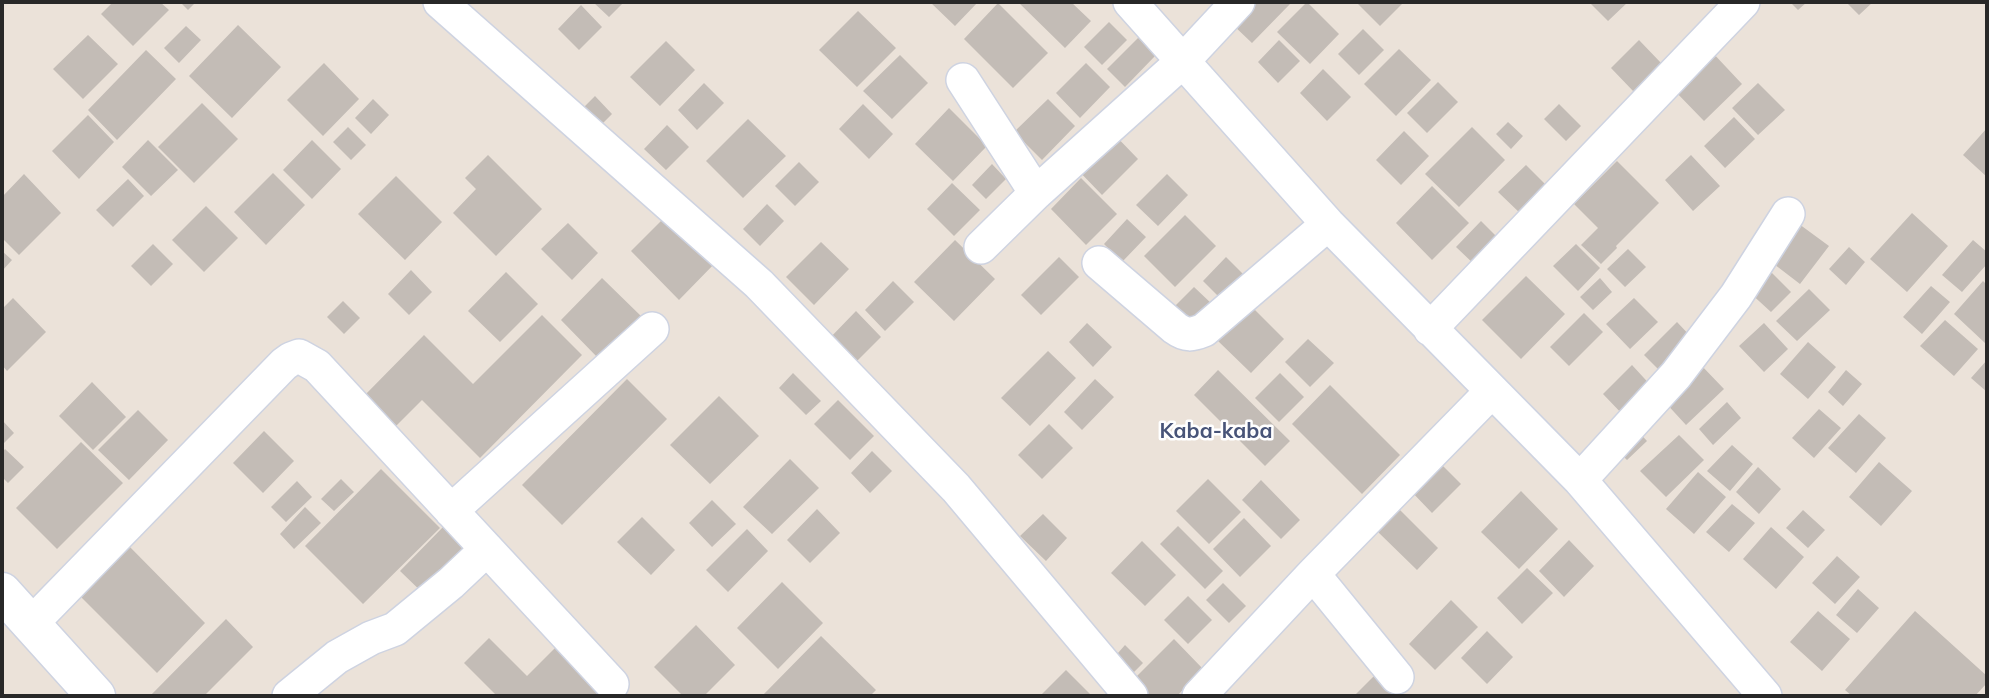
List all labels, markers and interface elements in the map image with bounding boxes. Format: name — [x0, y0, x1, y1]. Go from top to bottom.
district label: Kaba-kaba — [1160, 419, 1272, 445]

